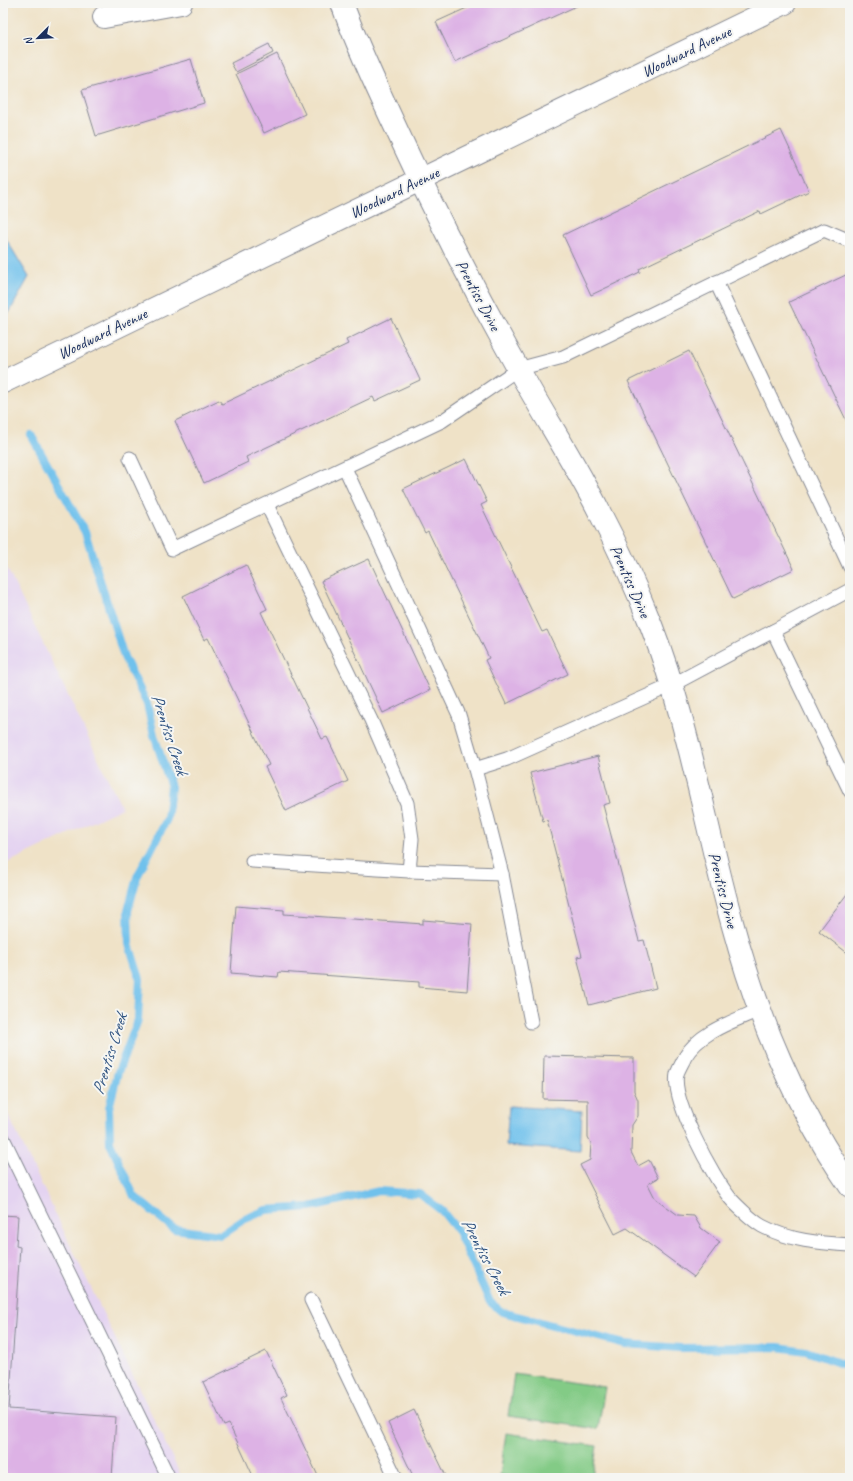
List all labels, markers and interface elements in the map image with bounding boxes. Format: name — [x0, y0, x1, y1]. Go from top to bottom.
north arrow — [18, 18, 58, 58]
street label: Woodward Avenue — [639, 21, 736, 82]
text: N — [20, 34, 37, 48]
street label: Woodward Avenue — [347, 162, 444, 223]
street label: Prentiss Drive — [451, 257, 506, 336]
street label: Woodward Avenue — [55, 303, 152, 364]
street label: Prentiss Drive — [605, 542, 656, 622]
water label: Prentiss Creek — [147, 691, 193, 780]
street label: Prentiss Drive — [704, 850, 743, 932]
water label: Prentiss Creek — [87, 1009, 132, 1097]
water label: Prentiss Creek — [457, 1215, 516, 1300]

